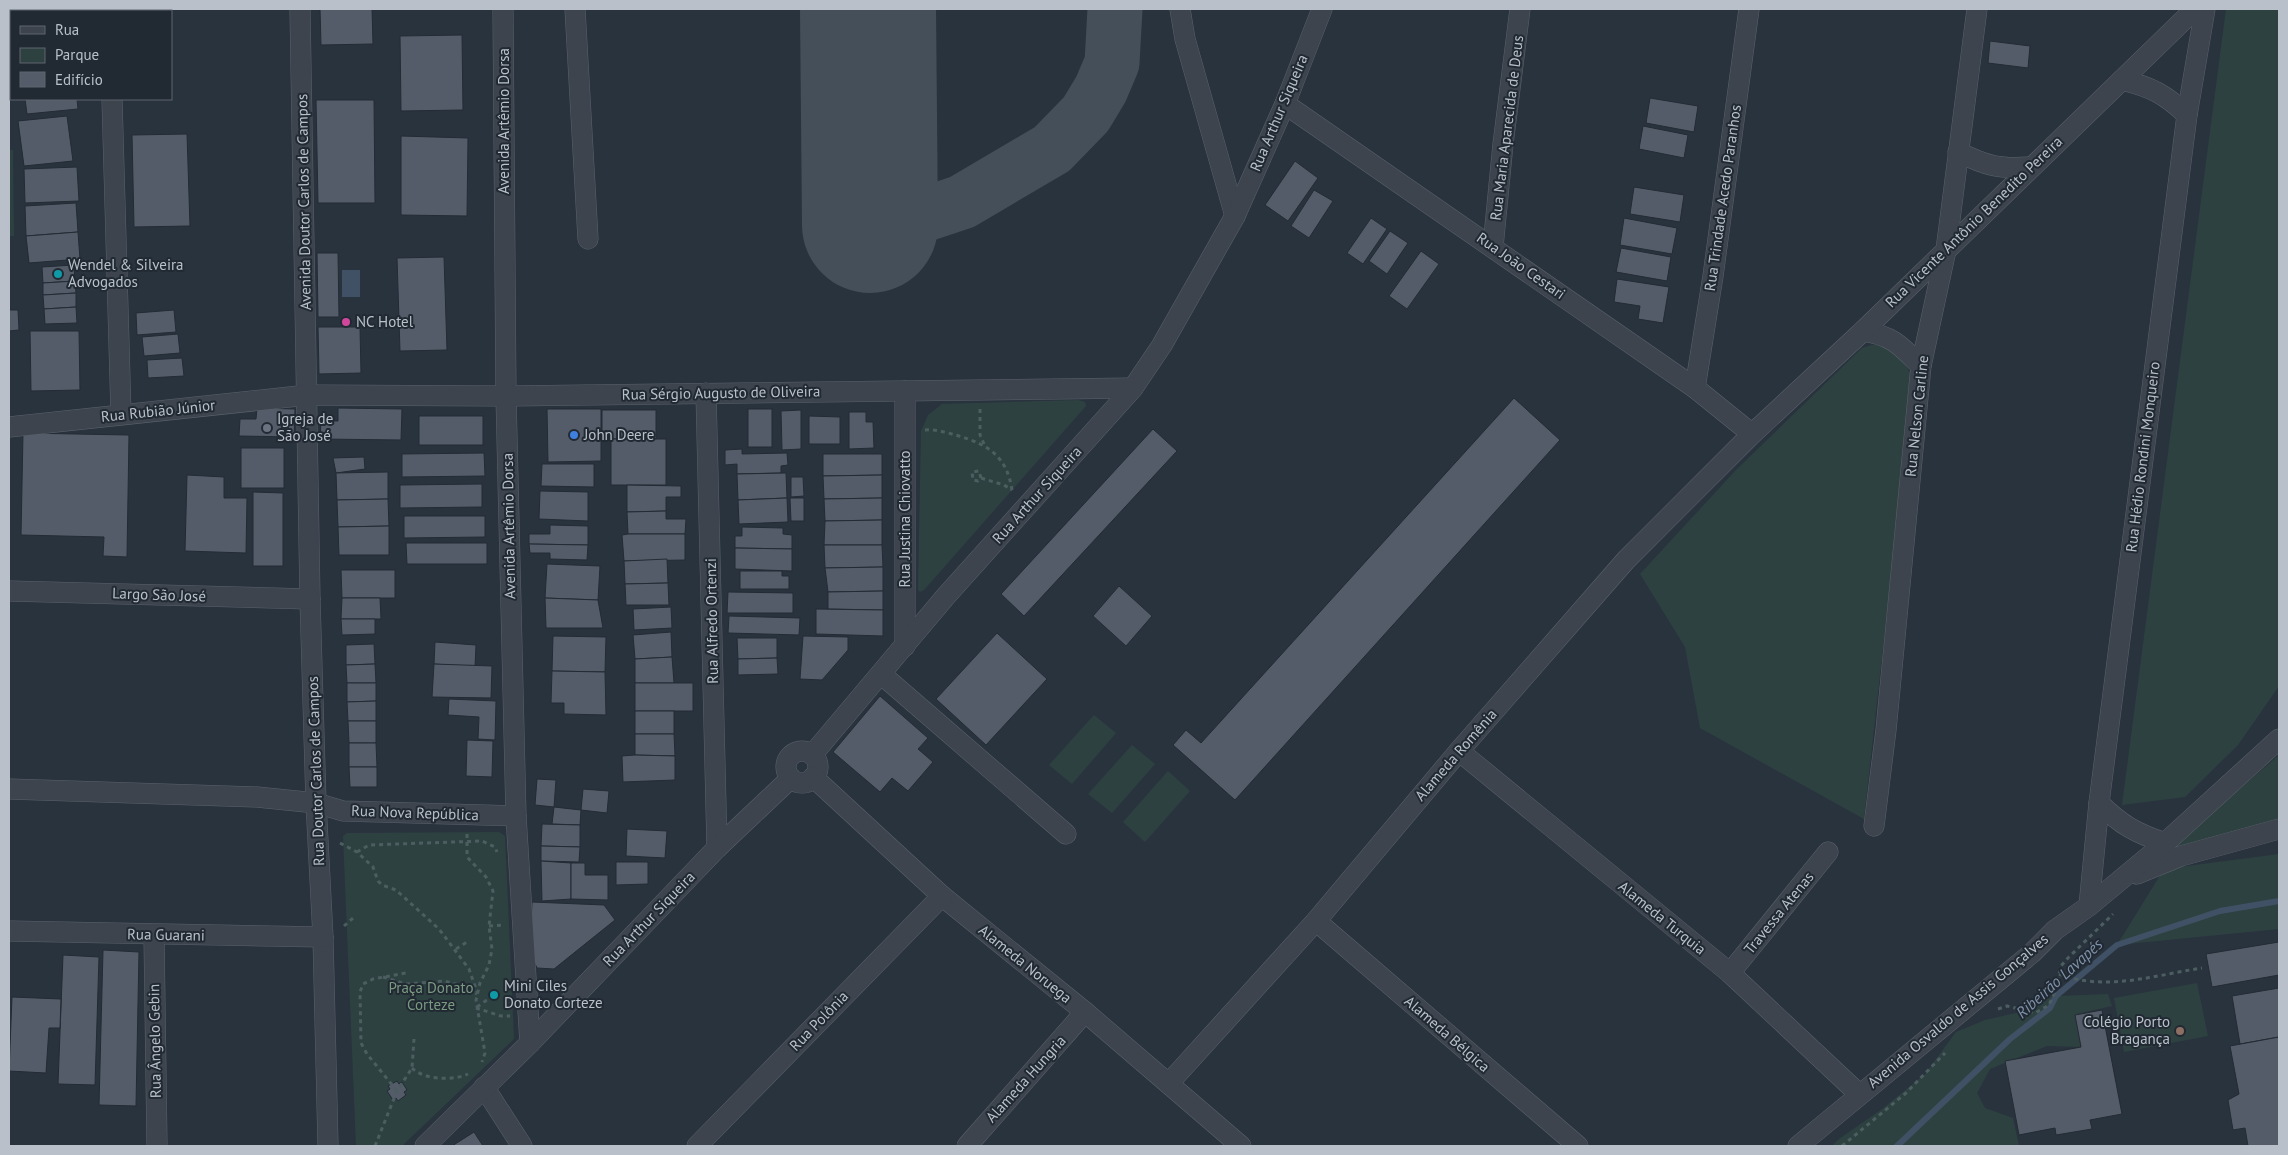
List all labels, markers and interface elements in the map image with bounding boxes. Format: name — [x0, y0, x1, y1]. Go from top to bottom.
legend — [10, 10, 172, 100]
text: Rua — [55, 20, 79, 39]
street label: Rua Maria Aparecida de Deus — [1486, 34, 1527, 222]
text: Parque — [55, 45, 99, 64]
street label: Avenida Artêmio Dorsa — [494, 48, 513, 194]
street label: Rua Arthur Siqueira — [1245, 52, 1312, 174]
text: Edifício — [55, 70, 103, 89]
street label: Avenida Doutor Carlos de Campos — [292, 94, 315, 310]
street label: Rua Trindade Acedo Paranhos — [1700, 104, 1745, 292]
street label: Rua Vicente Antônio Benedito Pereira — [1881, 132, 2066, 311]
street label: Rua João Cestari — [1473, 228, 1569, 303]
place label: Wendel & Silveira Advogados — [68, 255, 184, 291]
marker: Wendel & Silveira Advogados — [52, 268, 64, 280]
place label: NC Hotel — [356, 312, 414, 331]
marker: NC Hotel — [340, 316, 352, 328]
street label: Rua Nelson Carline — [1901, 354, 1932, 478]
street label: Rua Hédio Rondini Monqueiro — [2121, 361, 2164, 553]
street label: Rua Sérgio Augusto de Oliveira — [622, 381, 820, 404]
street label: Rua Rubião Júnior — [100, 395, 216, 426]
place label: Igreja de São José — [277, 409, 333, 445]
marker: Igreja de São José — [261, 422, 273, 434]
place label: John Deere — [583, 425, 654, 444]
marker: John Deere — [568, 429, 580, 441]
street label: Rua Arthur Siqueira — [988, 442, 1085, 547]
street label: Rua Justina Chiovatto — [895, 450, 914, 588]
street label: Avenida Artêmio Dorsa — [498, 453, 519, 599]
street label: Rua Alfredo Ortenzi — [701, 558, 722, 684]
street label: Largo São José — [112, 583, 206, 606]
street label: Rua Doutor Carlos de Campos — [303, 676, 328, 866]
street label: Alameda Romênia — [1411, 705, 1501, 805]
street label: Rua Nova República — [351, 801, 479, 824]
street label: Rua Arthur Siqueira — [598, 867, 699, 970]
street label: Travessa Atenas — [1740, 868, 1818, 958]
street label: Alameda Turquia — [1615, 877, 1710, 959]
street label: Alameda Noruega — [975, 920, 1076, 1007]
street label: Rua Guarani — [127, 924, 205, 945]
street label: Avenida Osvaldo de Assis Gonçalves — [1863, 929, 2052, 1092]
water label: Ribeirão Lavapés — [2012, 933, 2107, 1022]
place label: Mini Ciles Donato Corteze — [504, 976, 603, 1012]
park label: Praça Donato Corteze — [388, 978, 474, 1014]
street label: Rua Ângelo Gebin — [144, 984, 165, 1098]
street label: Rua Polônia — [785, 987, 852, 1055]
marker: Mini Ciles Donato Corteze — [488, 989, 500, 1001]
street label: Alameda Bélgica — [1401, 991, 1494, 1076]
place label: Colégio Porto Bragança — [2084, 1012, 2170, 1048]
marker: Colégio Porto Bragança — [2174, 1025, 2186, 1037]
street label: Alameda Hungria — [981, 1031, 1070, 1126]

